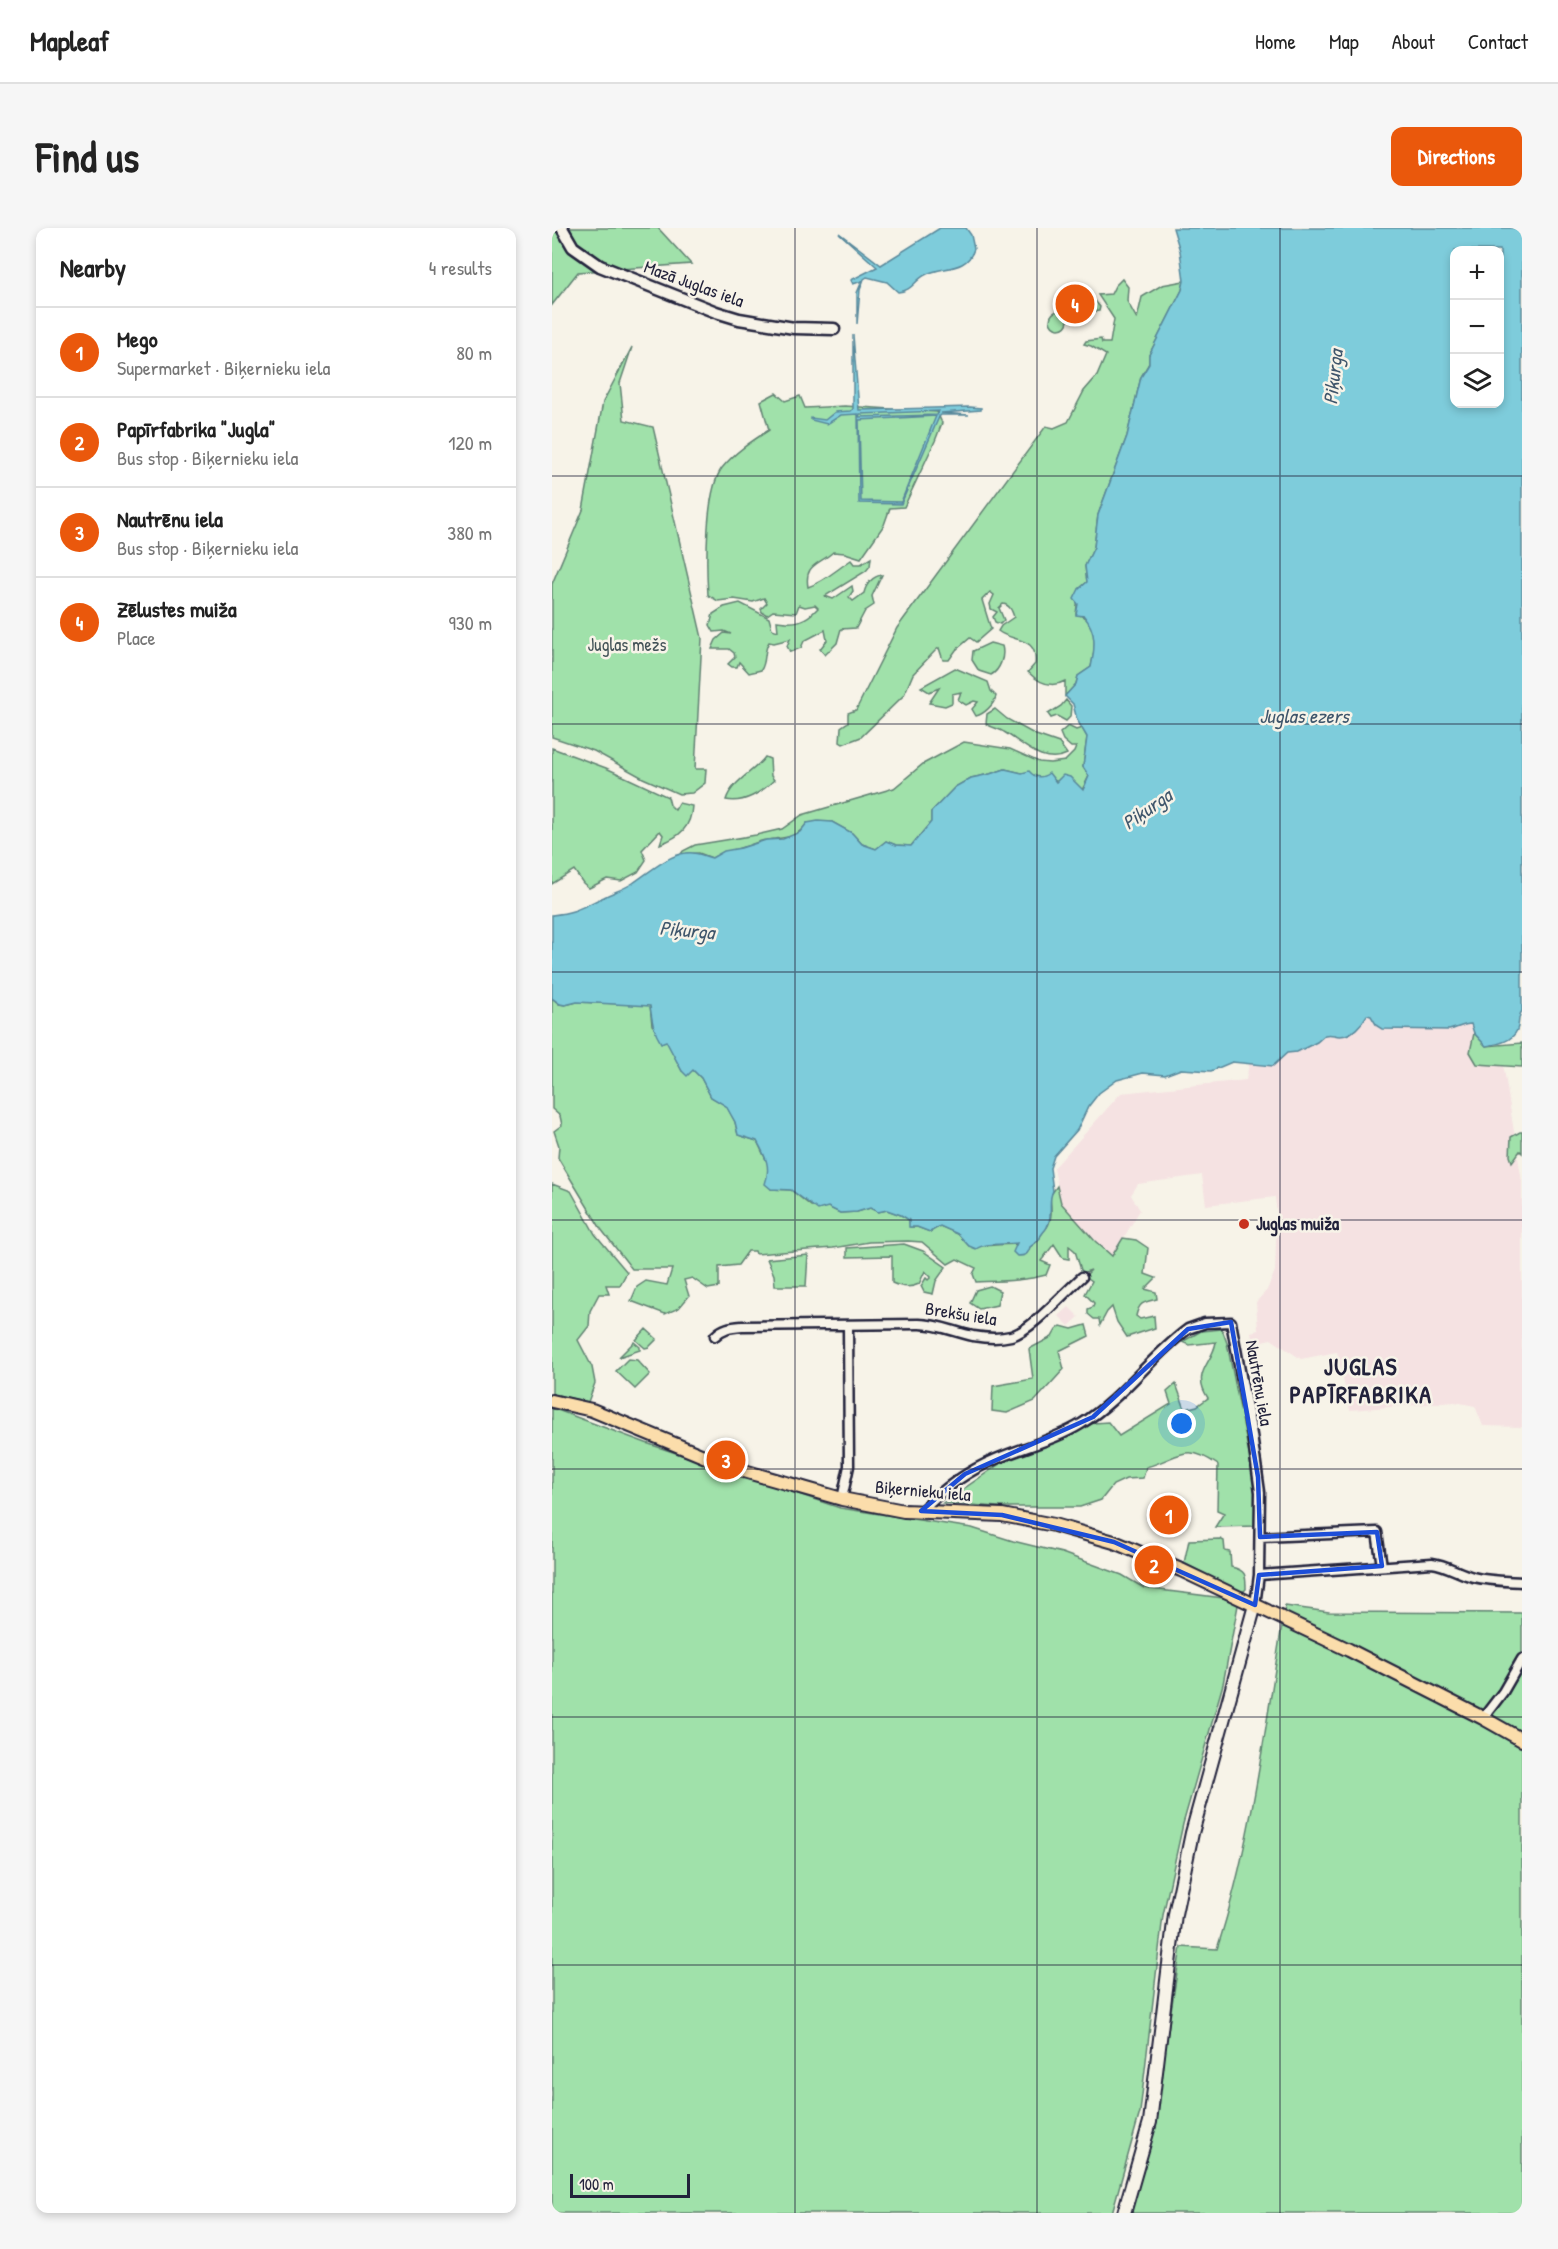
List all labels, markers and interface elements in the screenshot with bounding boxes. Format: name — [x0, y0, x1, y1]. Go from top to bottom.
text: Mapleaf — [30, 22, 109, 60]
text: Home — [1255, 27, 1296, 56]
text: Map — [1329, 27, 1359, 56]
text: About — [1392, 27, 1435, 56]
text: Contact — [1468, 27, 1528, 56]
button: Directions — [1391, 127, 1522, 186]
text: Find us — [36, 128, 139, 185]
map controls — [1450, 246, 1504, 408]
button: + — [1450, 246, 1504, 300]
text: Nearby — [60, 250, 126, 285]
text: 4 results — [429, 254, 492, 281]
street label: Mazā Juglas iela — [641, 254, 748, 313]
pin: 4 — [1056, 282, 1094, 326]
button: − — [1450, 300, 1504, 354]
text: Mego — [117, 324, 158, 354]
text: 1 — [76, 339, 83, 366]
text: 80 m — [456, 339, 492, 366]
water label: Piķurga — [1316, 346, 1350, 406]
text: Supermarket · Biķernieku iela — [117, 354, 330, 381]
button: layers — [1450, 354, 1504, 408]
text: Papīrfabrika "Jugla" — [117, 414, 275, 444]
text: 2 — [75, 429, 84, 456]
text: 120 m — [448, 429, 492, 456]
text: Bus stop · Biķernieku iela — [117, 444, 298, 471]
text: Nautrēnu iela — [117, 504, 223, 534]
text: 3 — [75, 519, 84, 546]
text: 380 m — [447, 519, 492, 546]
text: Bus stop · Biķernieku iela — [117, 534, 298, 561]
text: Zēlustes muiža — [117, 594, 237, 624]
text: 4 — [76, 609, 83, 636]
text: 930 m — [449, 609, 492, 636]
text: Place — [117, 624, 156, 651]
park label: Juglas mežs — [588, 632, 666, 657]
water label: Juglas ezers — [1259, 702, 1351, 730]
water label: Piķurga — [1117, 781, 1179, 836]
water label: Piķurga — [658, 914, 718, 947]
place label: Juglas muiža — [1256, 1211, 1340, 1237]
marker: Juglas muiža — [1237, 1217, 1251, 1231]
street label: Brekšu iela — [924, 1296, 999, 1331]
street label: Nautrēnu iela — [1240, 1338, 1279, 1428]
district label: JUGLAS PAPĪRFABRIKA — [1289, 1350, 1433, 1410]
your location — [1167, 1409, 1196, 1438]
pin: 3 — [706, 1438, 746, 1482]
street label: Biķernieku iela — [874, 1474, 972, 1507]
pin: 1 — [1150, 1492, 1188, 1538]
pin: 2 — [1134, 1542, 1174, 1588]
scale bar — [570, 2171, 690, 2198]
text: 100 m — [579, 2173, 614, 2195]

